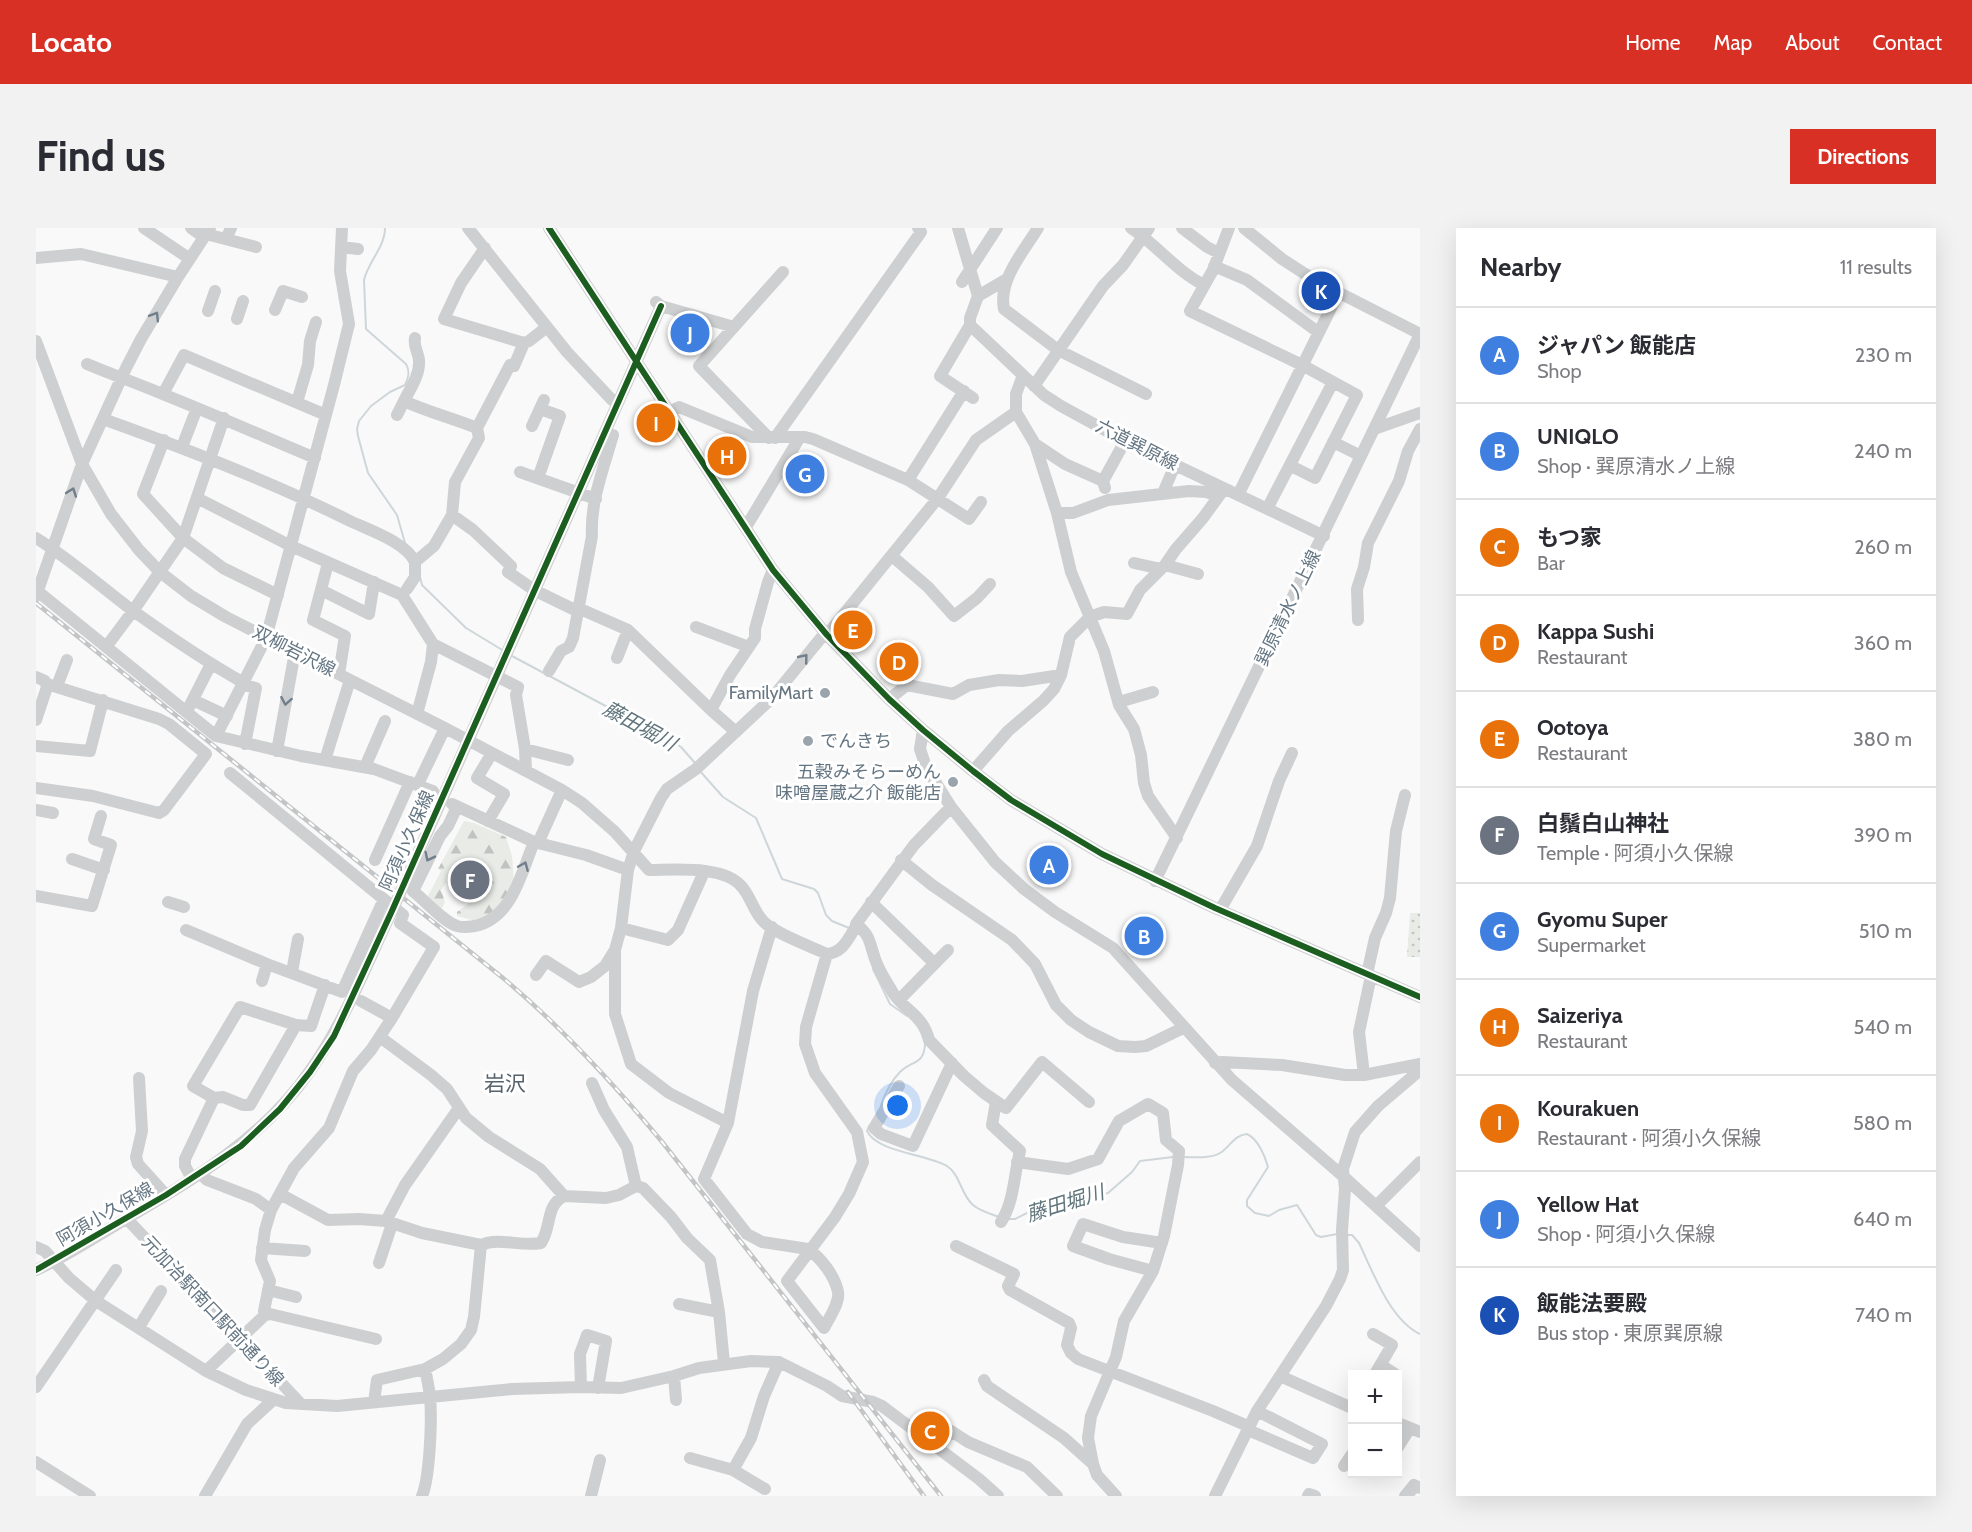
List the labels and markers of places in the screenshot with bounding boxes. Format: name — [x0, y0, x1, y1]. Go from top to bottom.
pin: K — [1302, 268, 1340, 314]
pin: J — [670, 310, 710, 356]
pin: I — [636, 400, 676, 446]
pin: H — [708, 434, 746, 478]
pin: G — [786, 452, 824, 496]
pin: E — [834, 608, 872, 652]
pin: D — [880, 640, 918, 684]
place label: FamilyMart — [729, 682, 813, 704]
marker: FamilyMart — [818, 686, 832, 700]
place label: でんきち — [820, 730, 892, 752]
marker: でんきち — [801, 734, 815, 748]
place label: 五穀みそらーめん 味噌屋蔵之介 飯能店 — [775, 761, 941, 804]
marker: 五穀みそらーめん 味噌屋蔵之介 飯能店 — [946, 775, 960, 789]
pin: A — [1030, 842, 1068, 888]
pin: F — [450, 858, 490, 902]
pin: B — [1124, 914, 1164, 958]
pin: C — [910, 1408, 950, 1454]

